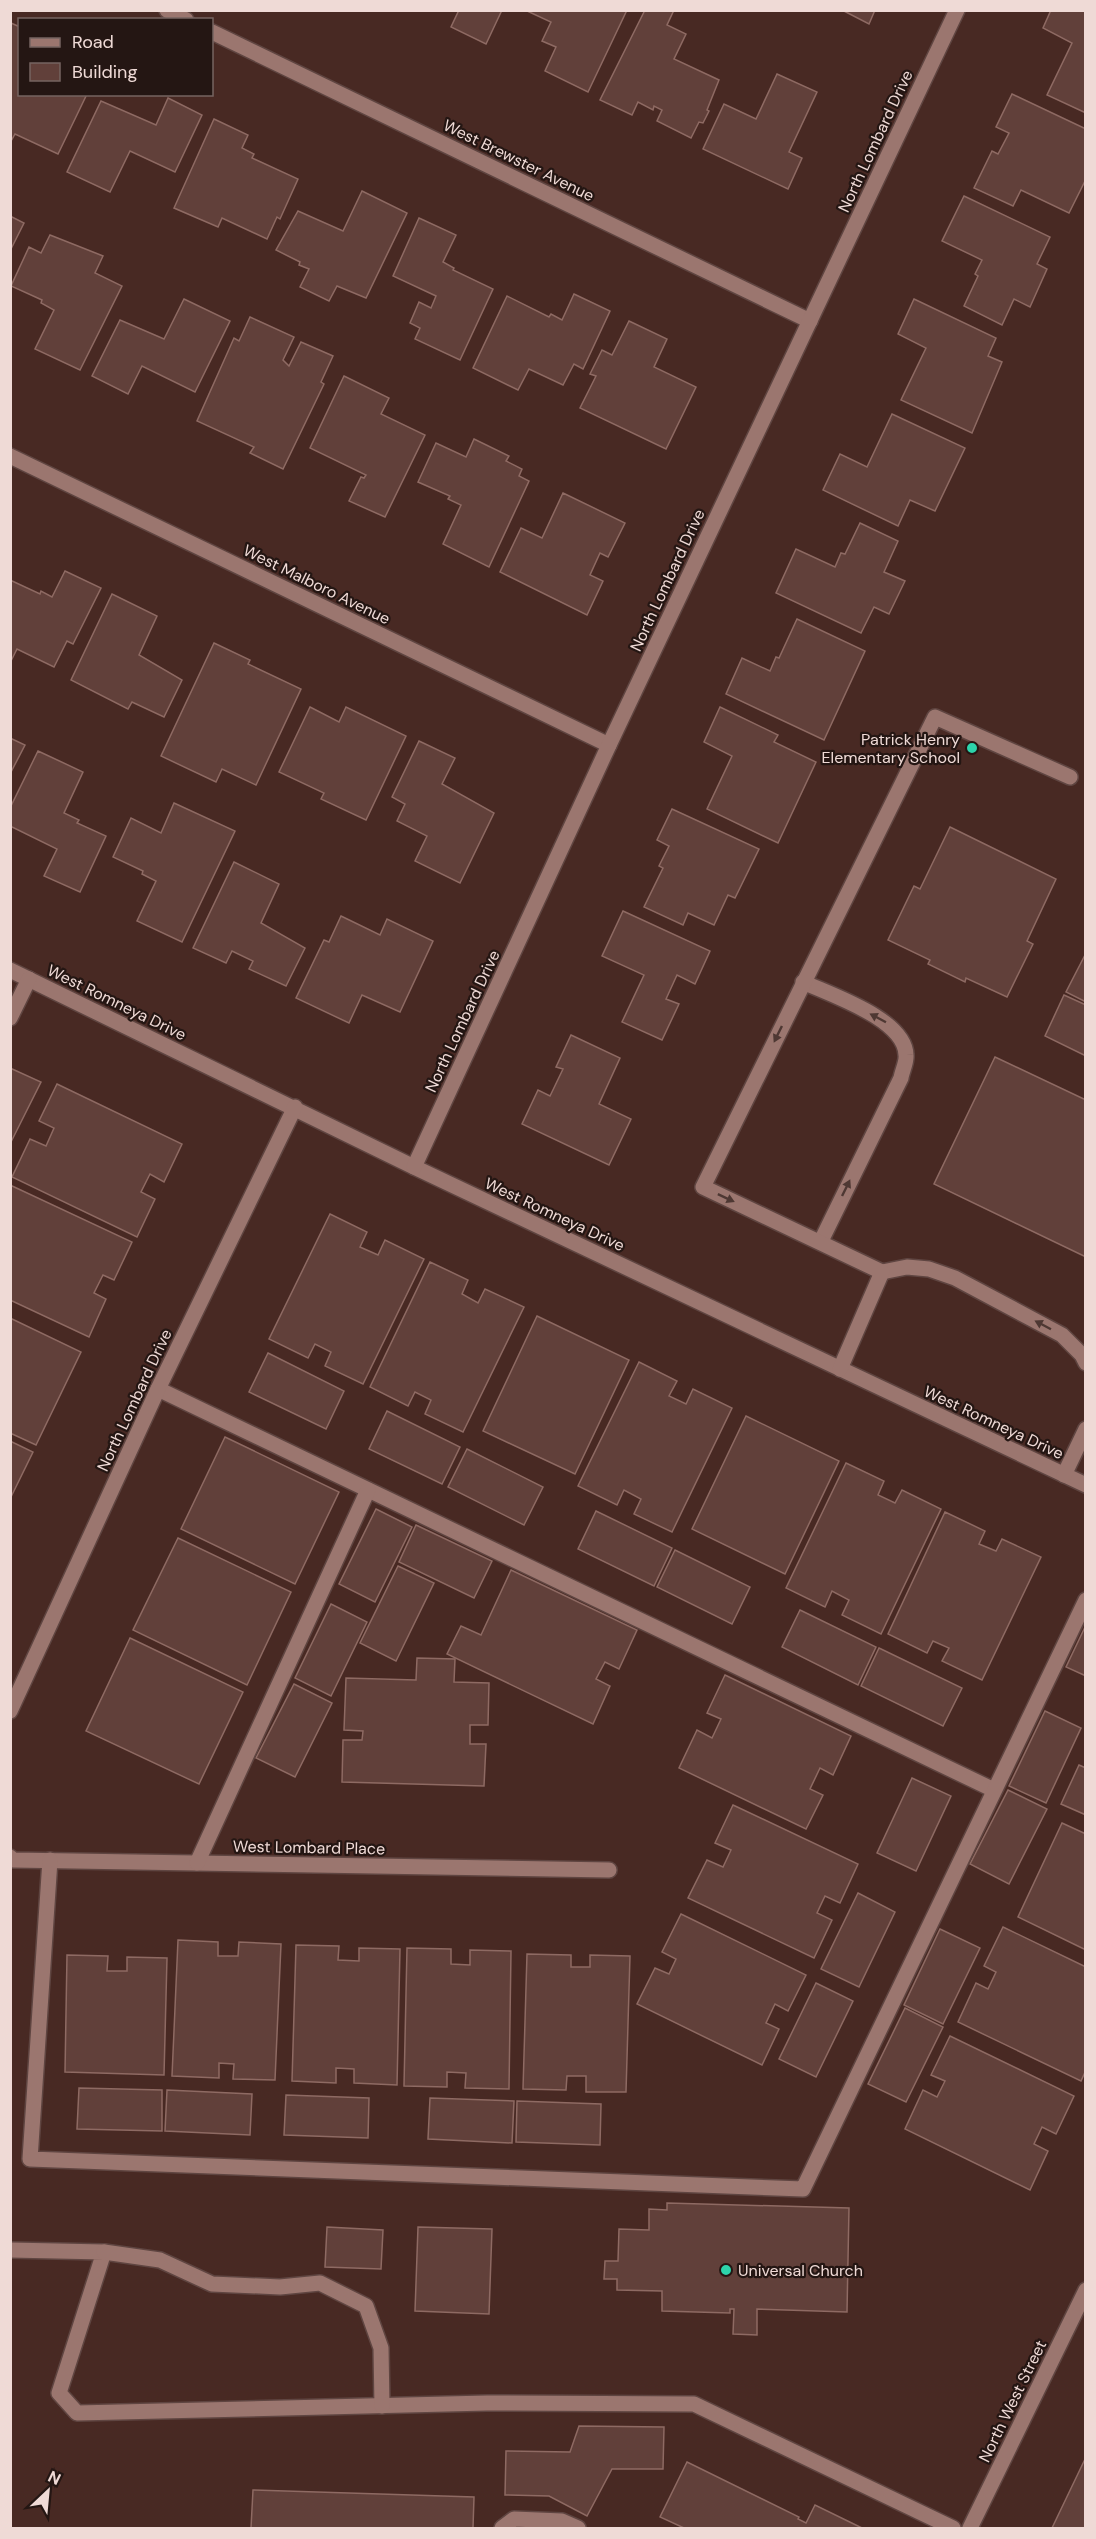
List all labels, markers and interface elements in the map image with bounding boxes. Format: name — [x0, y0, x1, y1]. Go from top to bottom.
legend — [18, 18, 213, 96]
text: Road — [72, 30, 114, 54]
text: Building — [72, 60, 137, 84]
street label: North Lombard Drive — [833, 67, 918, 216]
street label: West Brewster Avenue — [440, 115, 598, 206]
street label: North Lombard Drive — [625, 506, 710, 655]
street label: West Malboro Avenue — [240, 540, 394, 629]
place label: Patrick Henry Elementary School — [822, 729, 960, 768]
marker: Patrick Henry Elementary School — [965, 741, 979, 755]
street label: North Lombard Drive — [420, 947, 505, 1096]
street label: West Romneya Drive — [44, 960, 190, 1045]
one-way arrow — [869, 1013, 886, 1023]
one-way arrow — [773, 1026, 782, 1043]
street label: West Romneya Drive — [482, 1173, 628, 1256]
one-way arrow — [842, 1180, 851, 1197]
one-way arrow — [718, 1193, 735, 1202]
one-way arrow — [1034, 1320, 1051, 1330]
street label: North Lombard Drive — [92, 1326, 177, 1475]
street label: West Romneya Drive — [921, 1381, 1067, 1464]
street label: West Lombard Place — [233, 1836, 385, 1859]
place label: Universal Church — [738, 2260, 863, 2281]
marker: Universal Church — [719, 2263, 733, 2277]
street label: North West Street — [974, 2337, 1051, 2466]
north arrow — [18, 2461, 78, 2521]
text: N — [45, 2466, 64, 2490]

